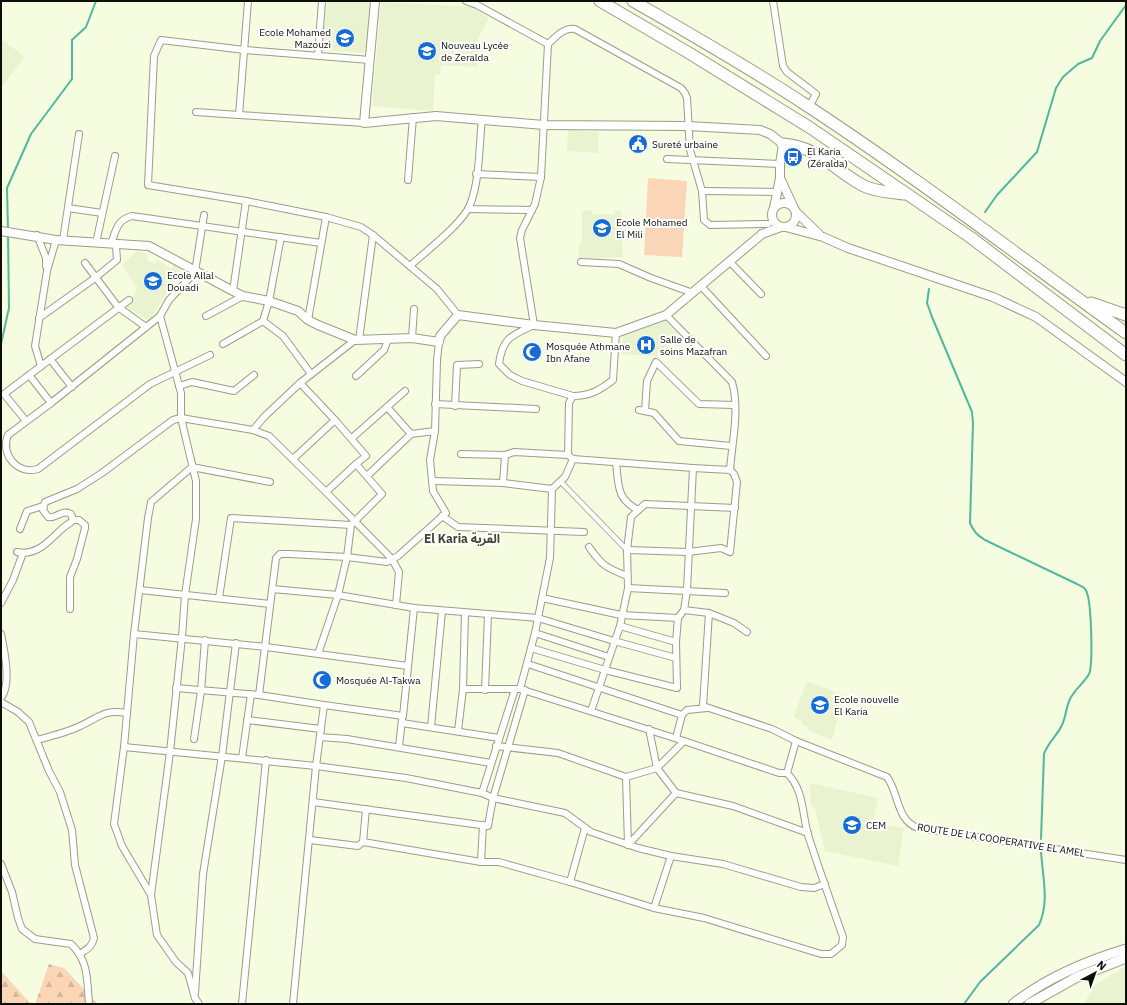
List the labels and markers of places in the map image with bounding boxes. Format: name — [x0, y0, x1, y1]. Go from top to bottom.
place label: Ecole Mohamed Mazouzi — [259, 26, 331, 51]
school or university icon: Ecole Mohamed Mazouzi — [334, 27, 356, 49]
place label: Nouveau Lycée de Zeralda — [441, 39, 509, 64]
school or university icon: Nouveau Lycée de Zeralda — [416, 40, 438, 62]
public building icon: Sureté urbaine — [627, 133, 649, 155]
place label: Sureté urbaine — [652, 138, 719, 151]
place label: El Karia (Zéralda) — [807, 145, 848, 170]
bus stop icon: El Karia (Zéralda) — [782, 146, 804, 168]
place label: Ecole Mohamed El Mili — [616, 216, 688, 241]
school or university icon: Ecole Mohamed El Mili — [591, 217, 613, 239]
place label: Ecole Allal Douadi — [167, 269, 214, 294]
school or university icon: Ecole Allal Douadi — [142, 270, 164, 292]
place label: Salle de soins Mazafran — [660, 333, 727, 358]
hospital icon: Salle de soins Mazafran — [635, 334, 657, 356]
place label: Mosquée Athmane Ibn Afane — [546, 340, 631, 365]
mosque icon: Mosquée Athmane Ibn Afane — [521, 341, 543, 363]
mosque icon: Mosquée Al-Takwa — [311, 669, 333, 691]
place label: Mosquée Al-Takwa — [336, 674, 421, 687]
place label: Ecole nouvelle El Karia — [834, 693, 900, 718]
school or university icon: Ecole nouvelle El Karia — [809, 694, 831, 716]
school or university icon: CEM — [841, 814, 863, 836]
place label: CEM — [866, 819, 886, 832]

